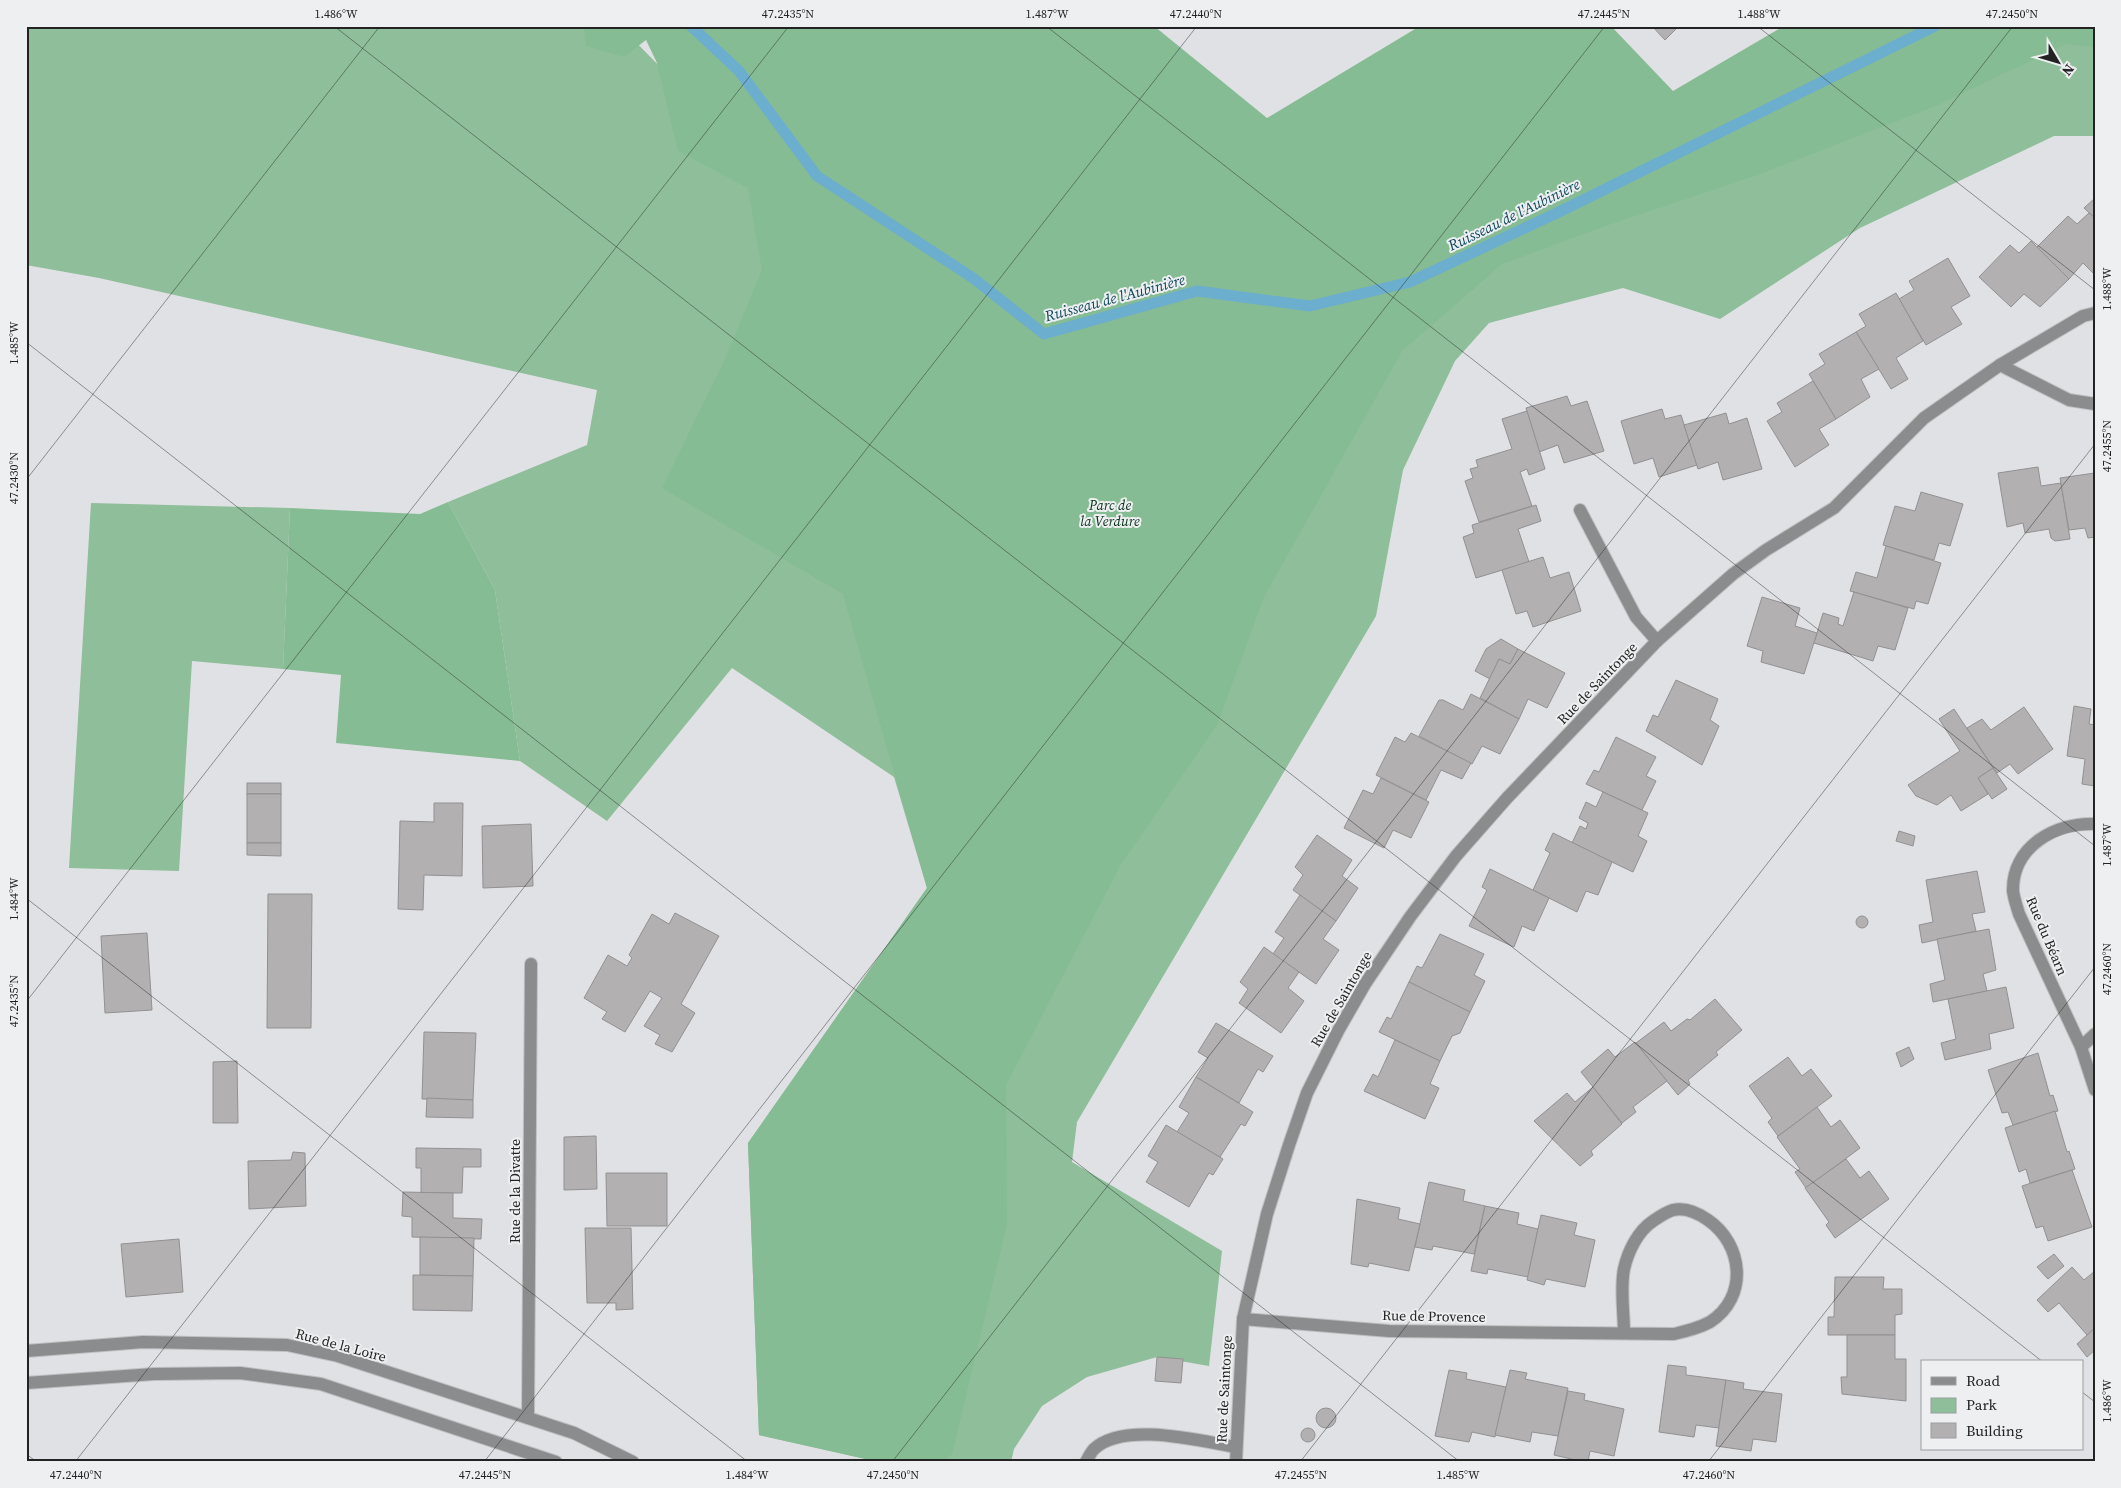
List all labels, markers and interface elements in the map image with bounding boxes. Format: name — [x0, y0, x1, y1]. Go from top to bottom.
text: 1.486°W — [314, 6, 358, 22]
text: 47.2435°N — [762, 6, 814, 22]
text: 1.487°W — [1025, 6, 1069, 22]
text: 47.2440°N — [1170, 6, 1222, 22]
text: 47.2445°N — [1578, 6, 1630, 22]
text: 1.488°W — [1737, 6, 1781, 22]
text: 47.2450°N — [1986, 6, 2038, 22]
north arrow — [2034, 38, 2084, 88]
text: N — [2057, 60, 2079, 80]
water label: Ruisseau de l'Aubinière — [1443, 173, 1583, 256]
text: 1.488°W — [2099, 267, 2115, 311]
water label: Ruisseau de l'Aubinière — [1041, 269, 1187, 327]
text: 1.485°W — [6, 321, 22, 365]
text: 47.2455°N — [2099, 420, 2115, 472]
text: 47.2430°N — [6, 452, 22, 504]
park label: Parc de la Verdure — [1080, 495, 1140, 531]
street label: Rue de Saintonge — [1552, 637, 1642, 729]
text: 1.487°W — [2099, 823, 2115, 867]
text: 1.484°W — [6, 877, 22, 921]
street label: Rue du Béarn — [2021, 893, 2073, 979]
text: 47.2460°N — [2099, 943, 2115, 995]
street label: Rue de Saintonge — [1305, 947, 1377, 1051]
text: 47.2435°N — [6, 975, 22, 1027]
street label: Rue de la Divatte — [505, 1139, 525, 1243]
street label: Rue de Provence — [1382, 1305, 1486, 1327]
street label: Rue de la Loire — [293, 1323, 389, 1367]
street label: Rue de Saintonge — [1211, 1335, 1237, 1443]
legend — [1921, 1360, 2084, 1450]
text: Road — [1966, 1370, 2000, 1391]
text: 1.486°W — [2099, 1379, 2115, 1423]
text: Park — [1966, 1394, 1998, 1415]
text: Building — [1966, 1420, 2023, 1441]
text: 47.2440°N — [50, 1467, 102, 1483]
text: 47.2445°N — [459, 1467, 511, 1483]
text: 1.484°W — [725, 1467, 769, 1483]
text: 47.2450°N — [867, 1467, 919, 1483]
text: 47.2455°N — [1275, 1467, 1327, 1483]
text: 1.485°W — [1436, 1467, 1480, 1483]
text: 47.2460°N — [1683, 1467, 1735, 1483]

